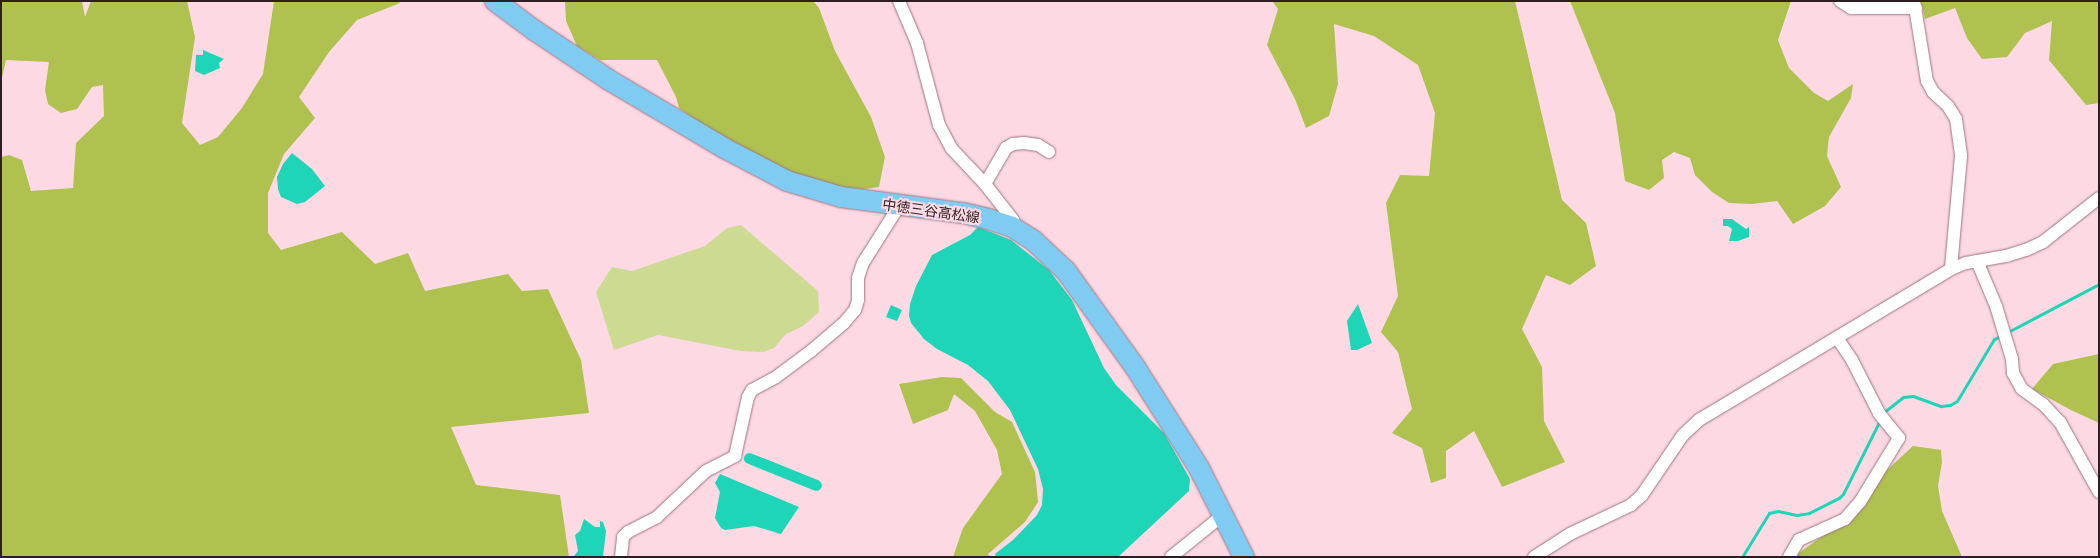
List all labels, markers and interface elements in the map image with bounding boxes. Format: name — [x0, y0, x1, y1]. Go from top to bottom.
street label: 中徳三谷高松線 — [881, 196, 981, 226]

